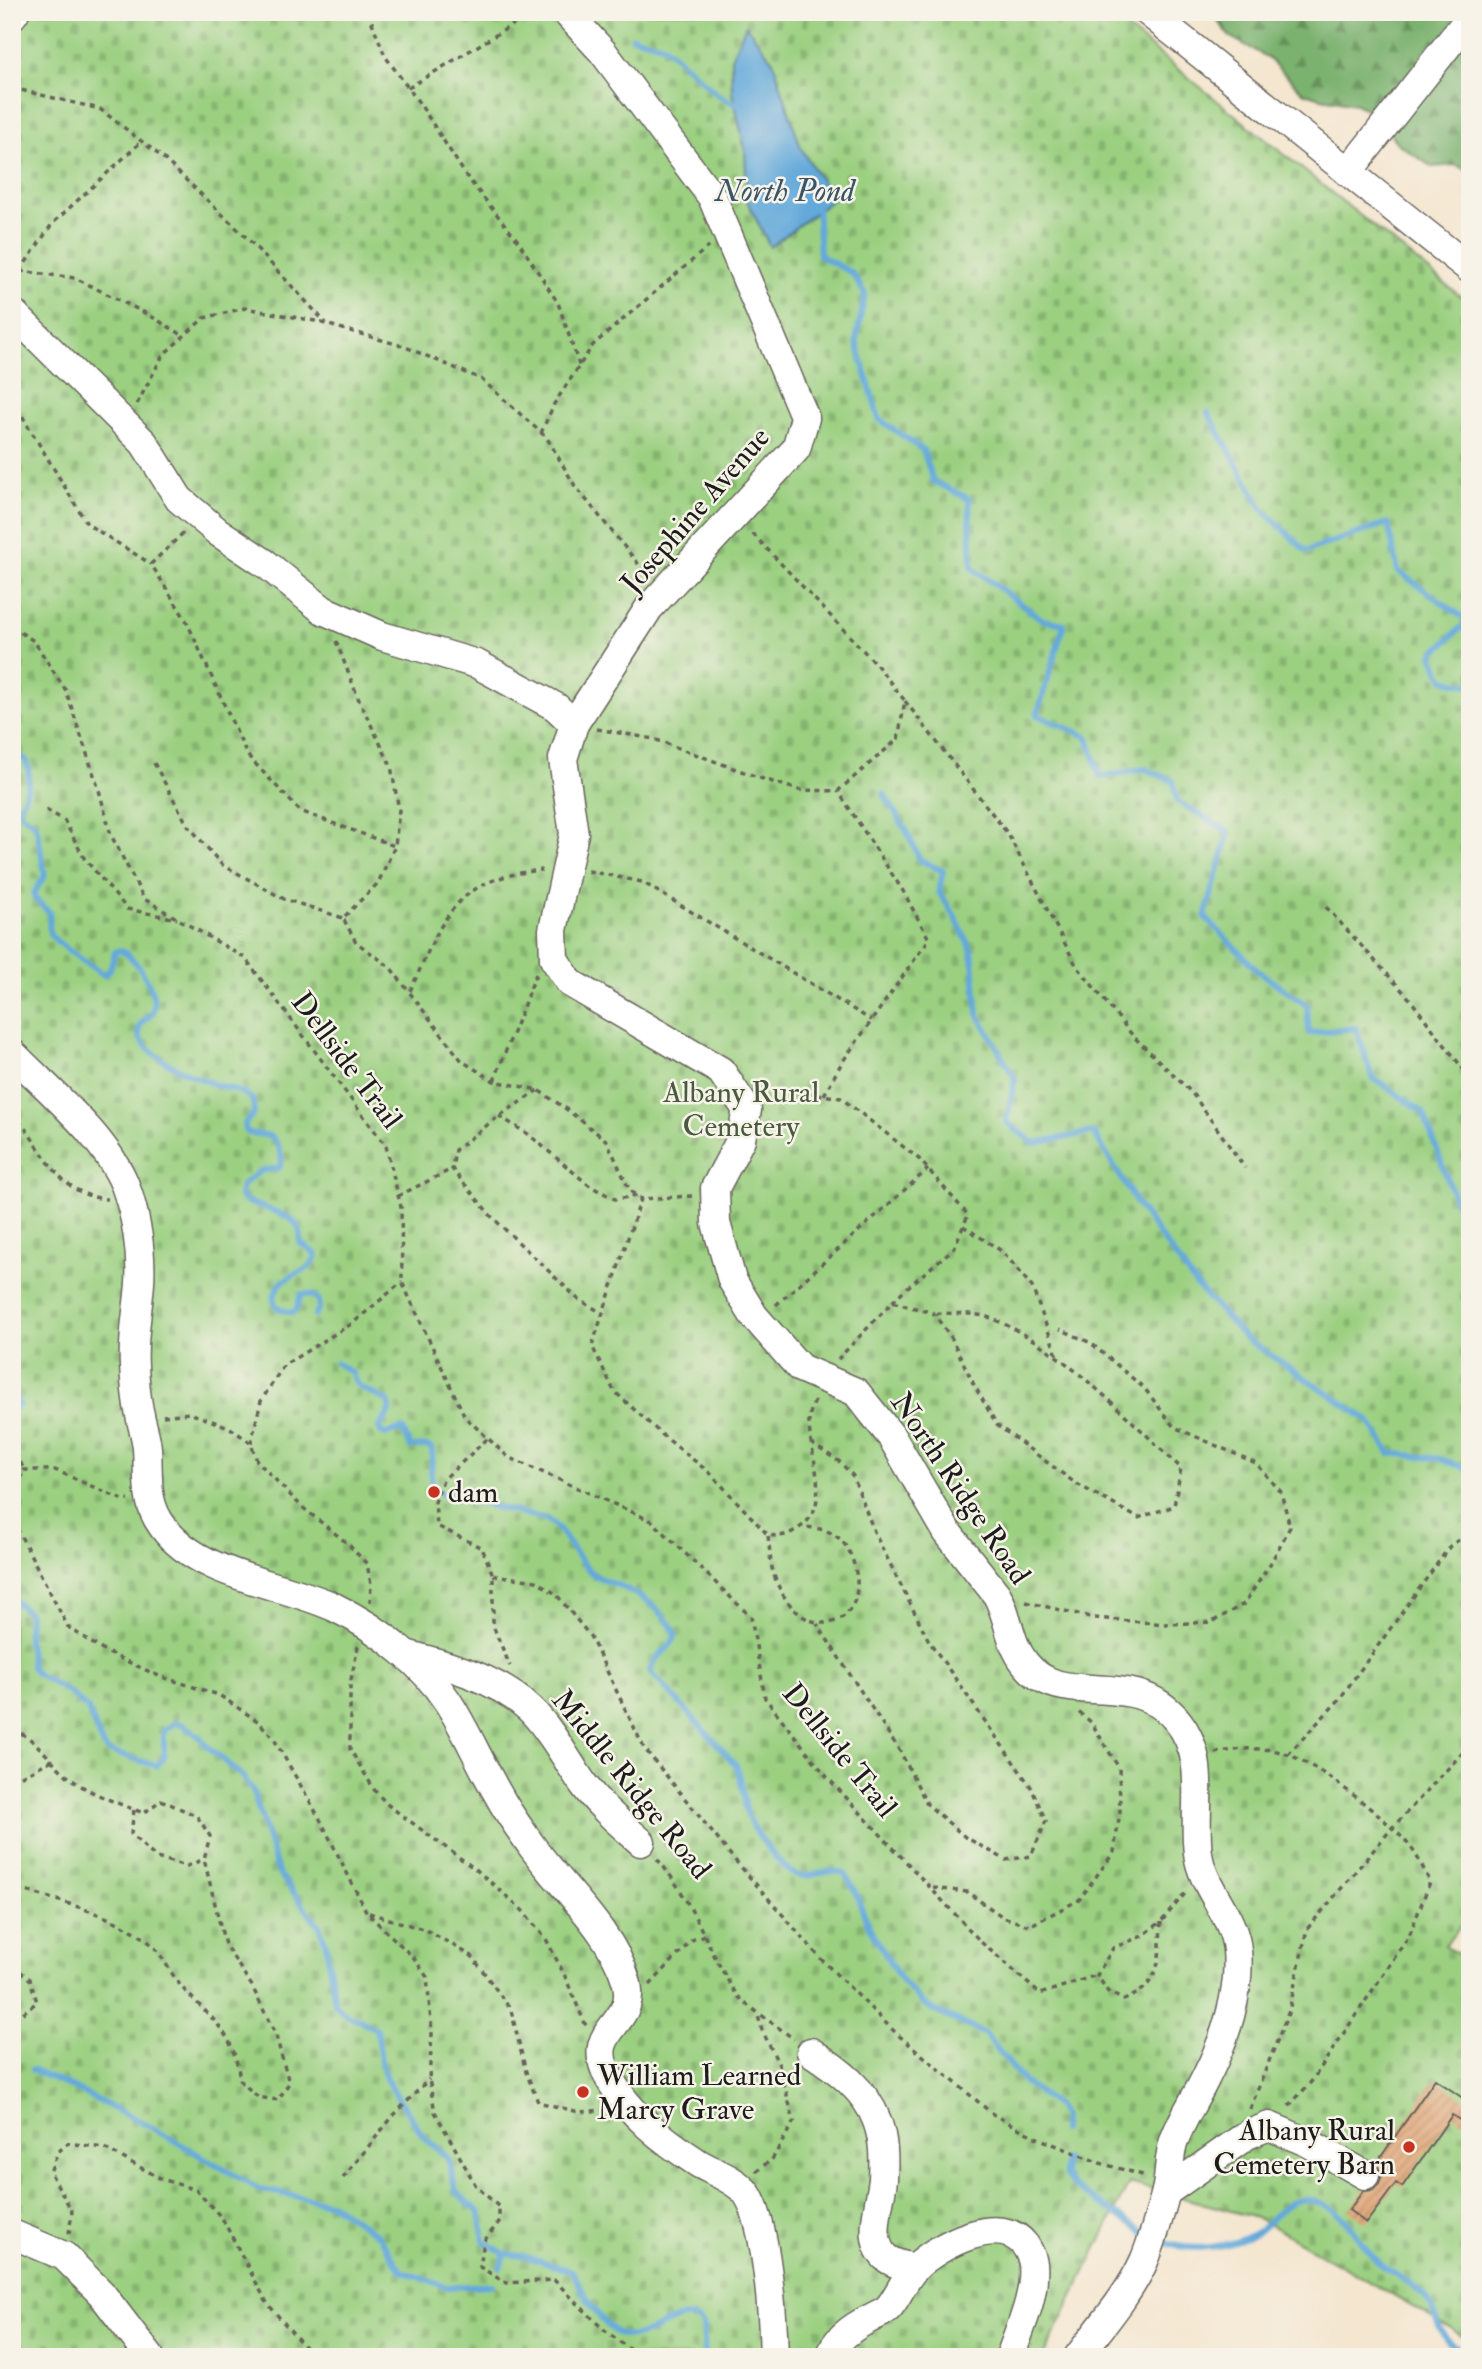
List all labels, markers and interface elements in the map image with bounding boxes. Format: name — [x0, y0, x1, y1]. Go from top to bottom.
water label: North Pond — [713, 171, 857, 211]
street label: Josephine Avenue — [612, 419, 778, 602]
street label: Dellside Trail — [283, 984, 410, 1136]
park label: Albany Rural Cemetery — [662, 1074, 819, 1145]
street label: North Ridge Road — [883, 1385, 1039, 1592]
place label: dam — [448, 1474, 498, 1511]
marker: dam — [426, 1484, 442, 1500]
street label: Dellside Trail — [774, 1676, 905, 1825]
street label: Middle Ridge Road — [544, 1682, 720, 1887]
place label: William Learned Marcy Grave — [596, 2057, 802, 2128]
marker: William Learned Marcy Grave — [575, 2084, 591, 2100]
place label: Albany Rural Cemetery Barn — [1213, 2112, 1395, 2183]
marker: Albany Rural Cemetery Barn — [1401, 2139, 1417, 2155]

